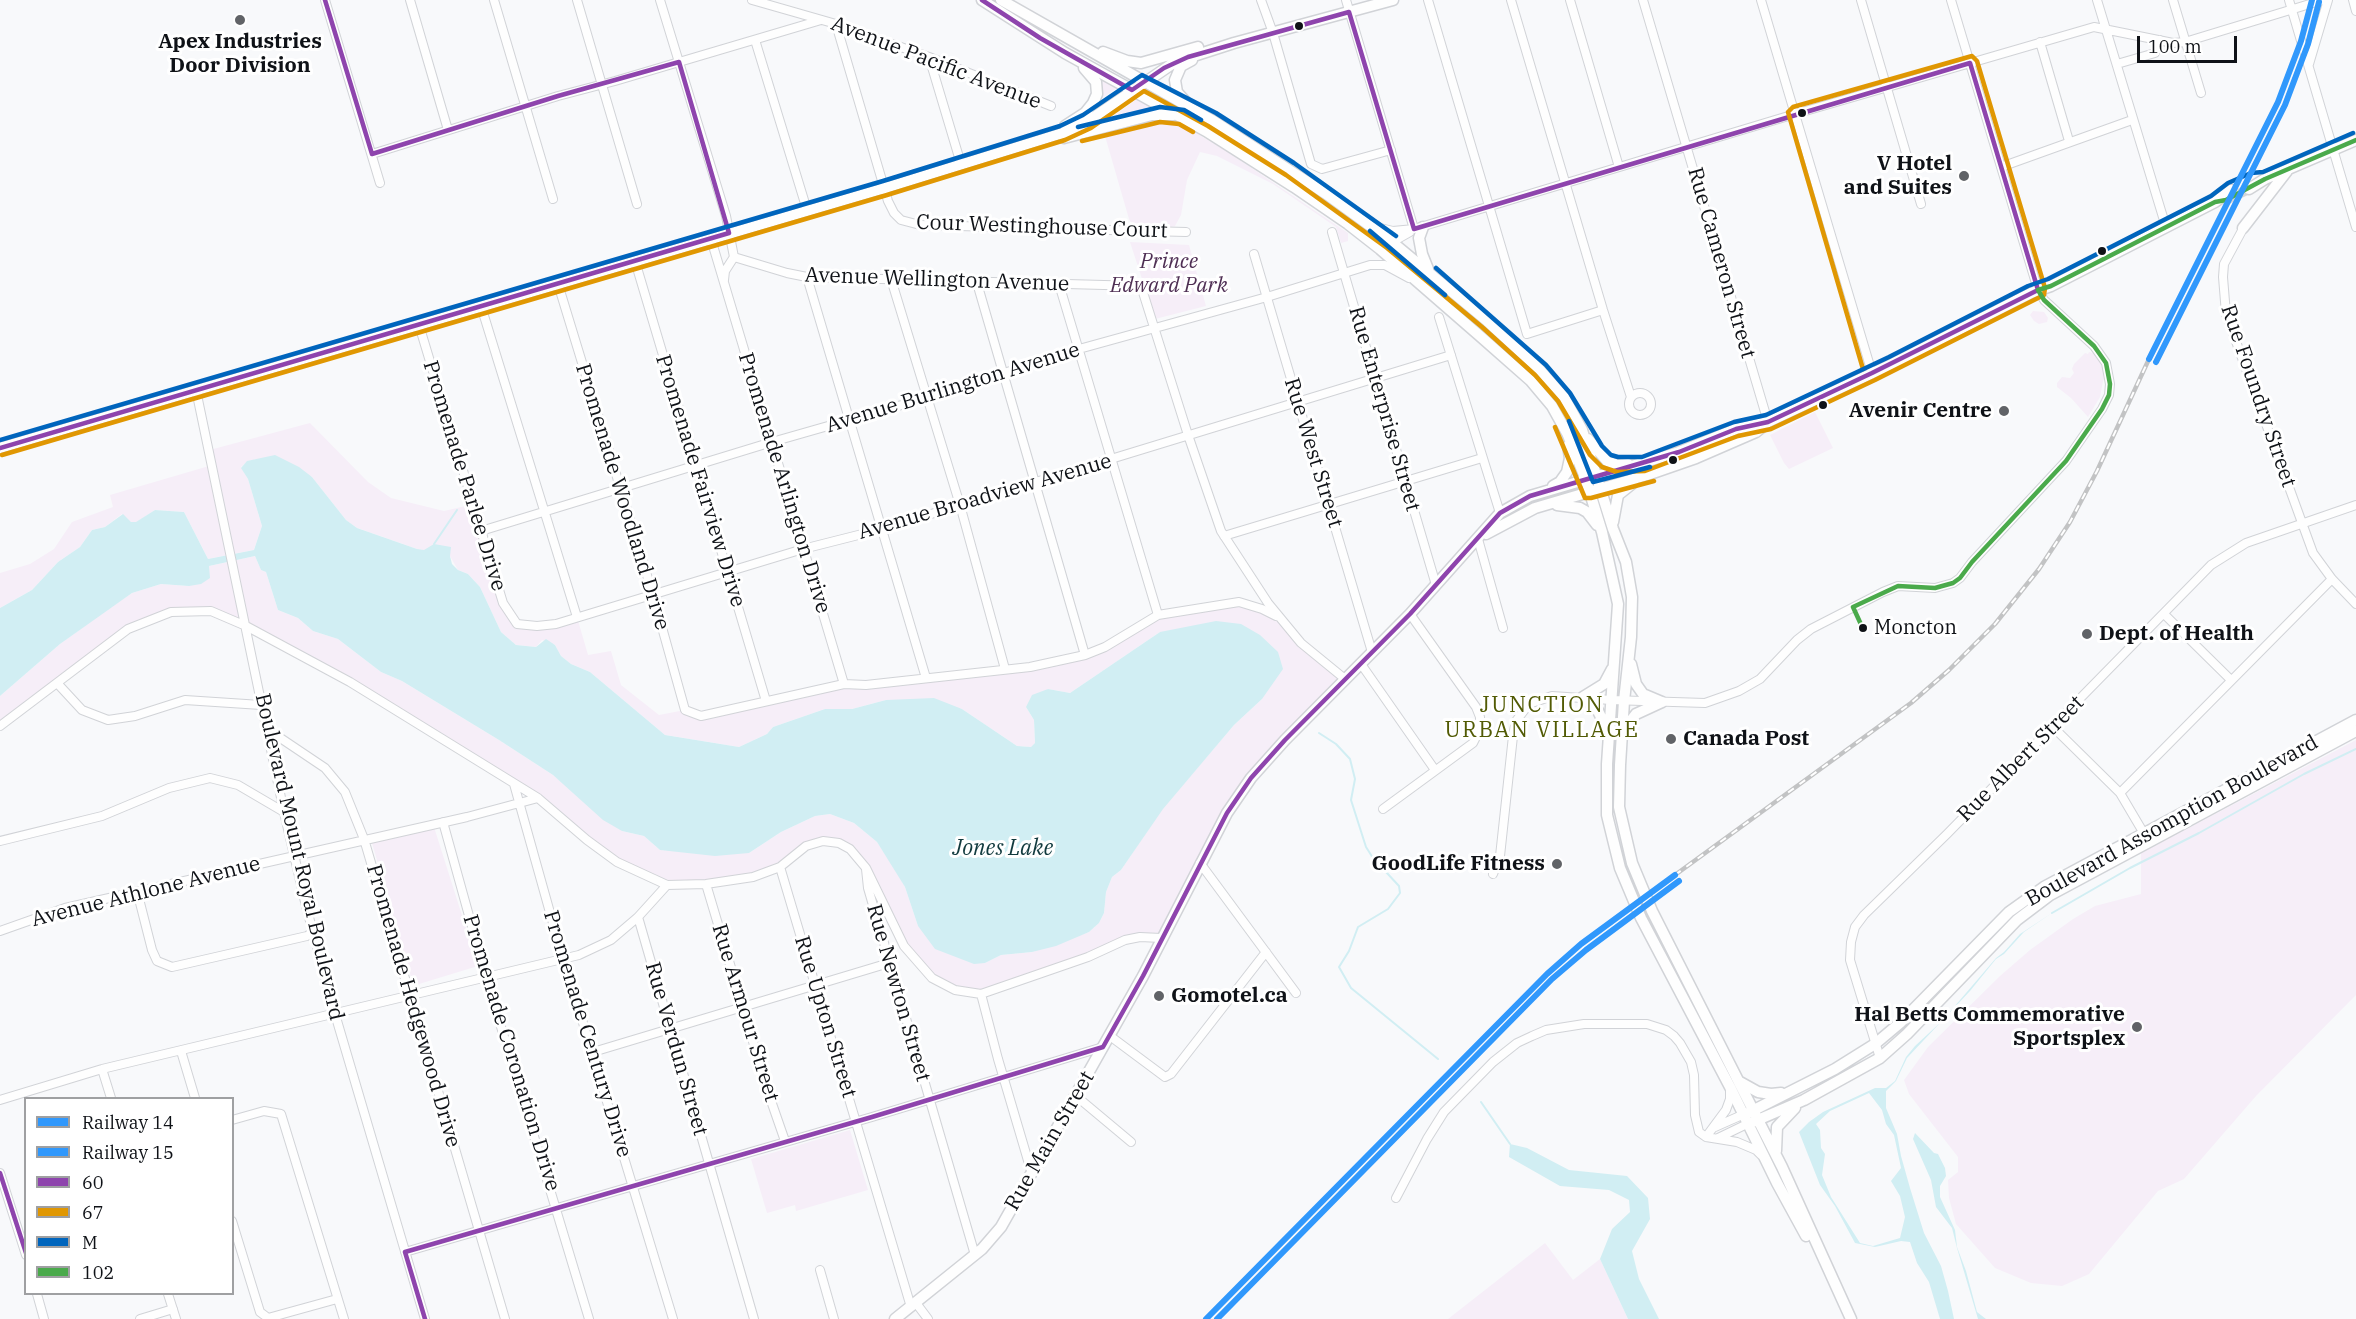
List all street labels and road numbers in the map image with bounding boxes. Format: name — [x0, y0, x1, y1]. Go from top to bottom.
street label: Avenue Pacific Avenue — [827, 11, 1045, 115]
street label: Rue Cameron Street — [1682, 164, 1760, 362]
street label: Cour Westinghouse Court — [916, 210, 1168, 244]
street label: Avenue Wellington Avenue — [804, 263, 1070, 297]
street label: Rue Foundry Street — [2215, 301, 2301, 491]
street label: Rue Enterprise Street — [1343, 304, 1425, 514]
street label: Avenue Burlington Avenue — [823, 337, 1083, 439]
street label: Promenade Arlington Drive — [732, 350, 836, 616]
street label: Promenade Fairview Drive — [650, 352, 750, 610]
street label: Promenade Parlee Drive — [417, 358, 511, 594]
street label: Promenade Woodland Drive — [569, 361, 675, 633]
street label: Rue West Street — [1278, 375, 1348, 531]
street label: Avenue Broadview Avenue — [855, 449, 1115, 545]
street label: Boulevard Mount Royal Boulevard — [249, 691, 349, 1023]
street label: Rue Albert Street — [1953, 691, 2089, 827]
street label: Boulevard Assomption Boulevard — [2021, 730, 2323, 912]
street label: Avenue Athlone Avenue — [29, 851, 263, 933]
street label: Promenade Hedgewood Drive — [360, 862, 466, 1150]
street label: Rue Newton Street — [861, 901, 935, 1085]
street label: Promenade Century Drive — [537, 908, 637, 1160]
street label: Promenade Coronation Drive — [457, 912, 565, 1194]
street label: Rue Armour Street — [706, 921, 784, 1105]
street label: Rue Upton Street — [788, 933, 862, 1101]
street label: Rue Verdun Street — [639, 959, 713, 1139]
street label: Rue Main Street — [1000, 1067, 1100, 1215]

